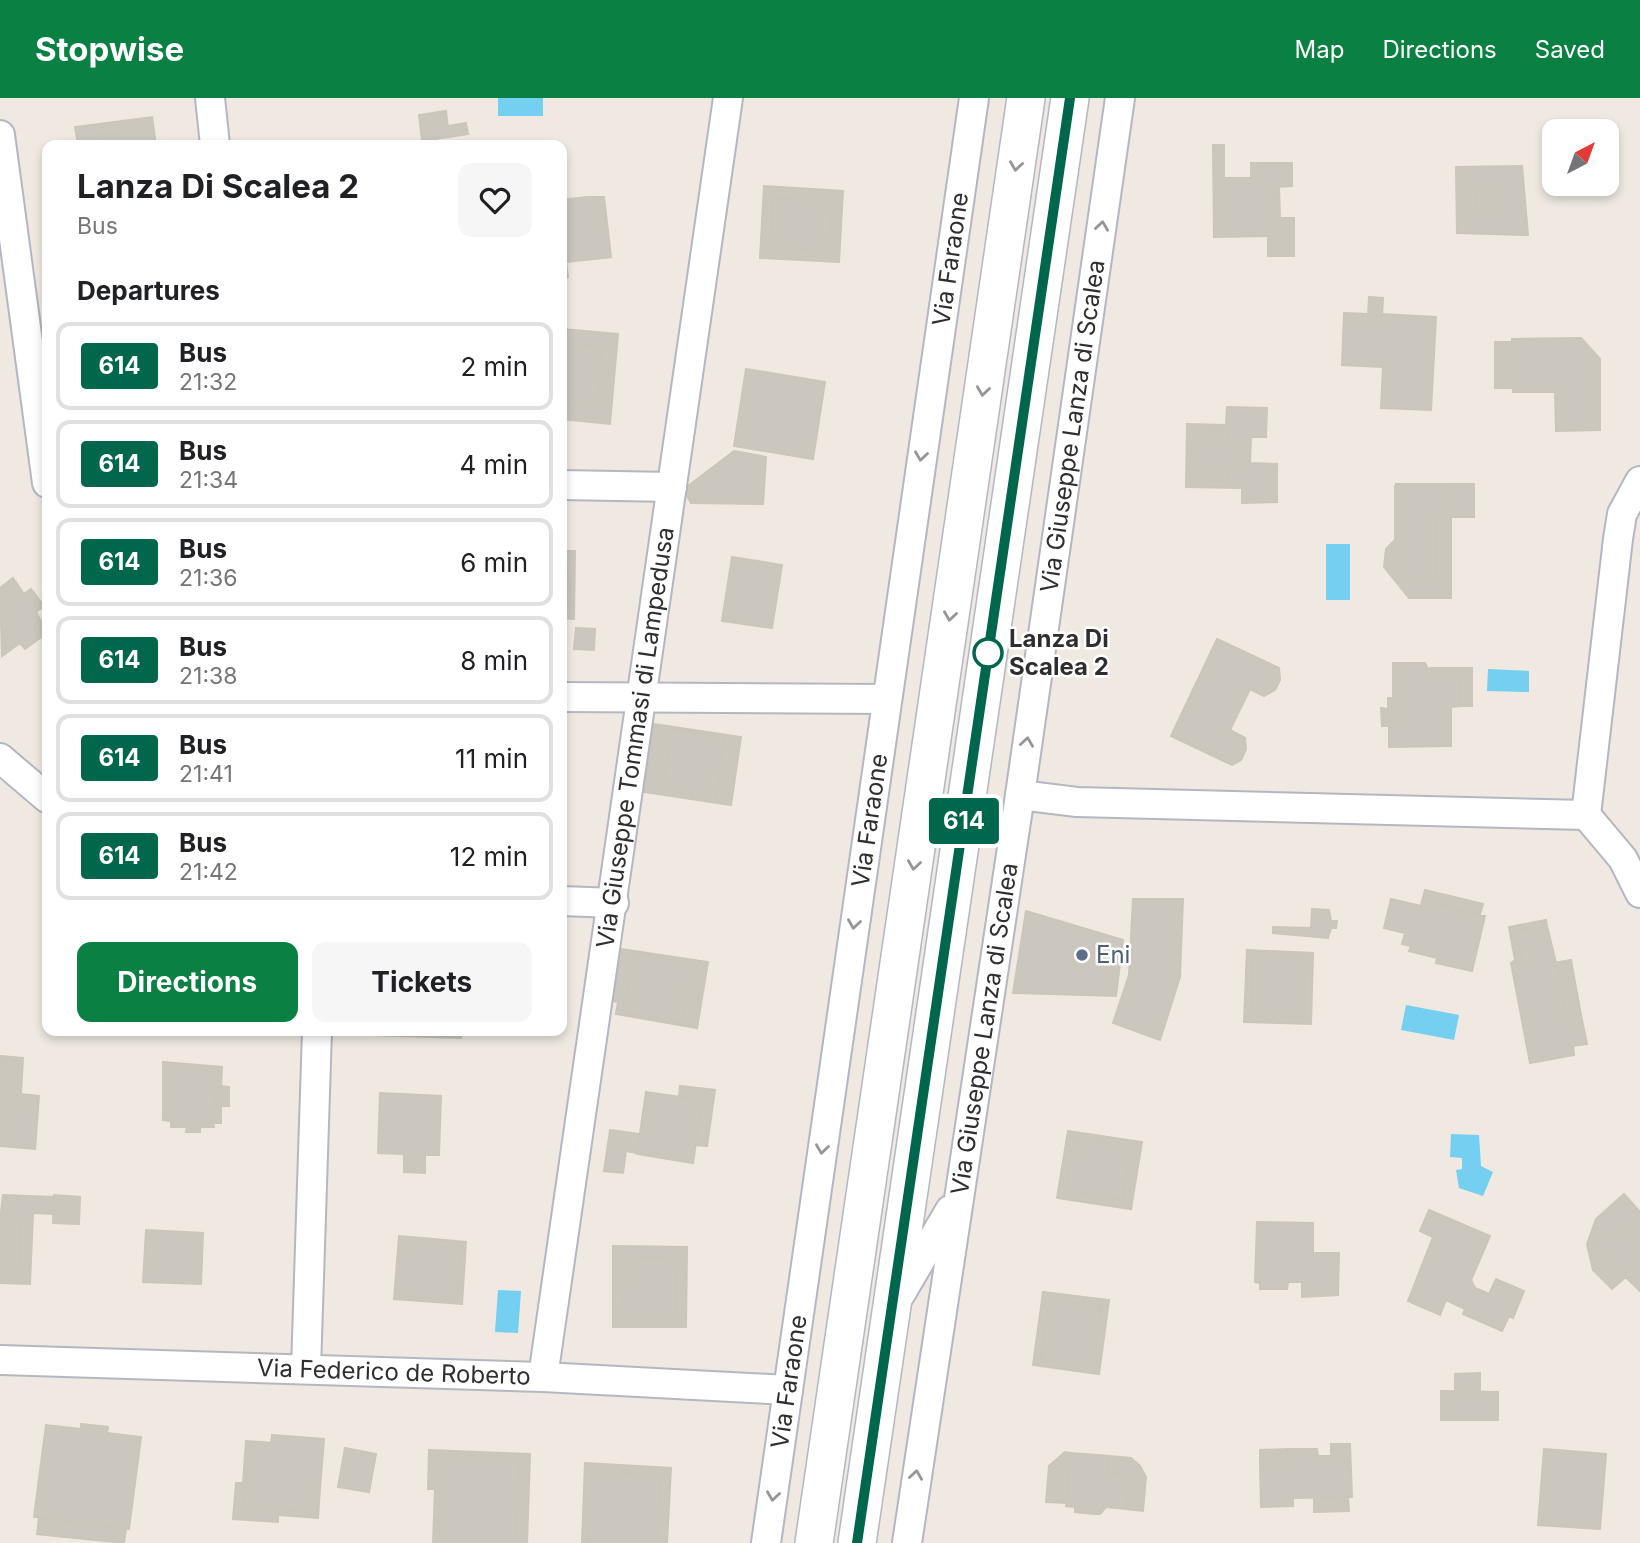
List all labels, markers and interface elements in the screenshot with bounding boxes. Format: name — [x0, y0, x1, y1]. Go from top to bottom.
text: Stopwise — [35, 29, 184, 69]
text: Map — [1295, 35, 1344, 64]
text: Directions — [1382, 35, 1497, 64]
text: Saved — [1535, 35, 1605, 64]
north arrow — [1542, 119, 1619, 196]
map controls — [1542, 119, 1619, 196]
one-way arrow — [1009, 160, 1024, 171]
button: heart — [458, 163, 532, 237]
text: Lanza Di Scalea 2 — [77, 166, 359, 206]
street label: Via Faraone — [926, 190, 974, 328]
text: Bus — [77, 212, 118, 240]
one-way arrow — [1094, 220, 1109, 232]
street label: Via Giuseppe Lanza di Scalea — [1034, 258, 1111, 594]
text: Departures — [77, 275, 220, 306]
text: Bus — [179, 337, 227, 368]
text: 614 — [98, 351, 141, 380]
text: 2 min — [460, 351, 528, 382]
text: 21:32 — [179, 368, 237, 396]
one-way arrow — [976, 385, 991, 397]
text: Bus — [179, 435, 227, 466]
text: 614 — [98, 449, 141, 478]
text: 4 min — [459, 449, 528, 480]
one-way arrow — [914, 450, 929, 462]
text: 21:34 — [179, 466, 238, 494]
street label: Via Giuseppe Tommasi di Lampedusa — [590, 525, 680, 950]
text: Bus — [179, 533, 227, 564]
text: 614 — [98, 547, 141, 576]
text: 6 min — [460, 547, 528, 578]
text: 21:36 — [179, 564, 237, 592]
one-way arrow — [943, 610, 958, 622]
place label: Lanza Di Scalea 2 — [1009, 624, 1109, 681]
text: Bus — [179, 631, 227, 662]
marker: Lanza Di Scalea 2 — [973, 638, 1003, 668]
text: 614 — [98, 645, 141, 674]
text: 8 min — [460, 645, 528, 676]
text: 21:38 — [179, 662, 237, 690]
text: Bus — [179, 729, 227, 760]
one-way arrow — [1020, 736, 1035, 748]
text: 614 — [98, 743, 141, 772]
text: 11 min — [455, 743, 528, 774]
street label: Via Faraone — [846, 752, 893, 889]
text: 21:41 — [179, 760, 233, 788]
line badge: 614 — [924, 798, 1004, 844]
text: 614 — [943, 806, 985, 835]
text: Bus — [179, 827, 227, 858]
text: 614 — [98, 841, 141, 870]
text: 12 min — [450, 841, 528, 872]
text: 21:42 — [179, 858, 238, 886]
one-way arrow — [906, 859, 921, 871]
street label: Via Giuseppe Lanza di Scalea — [945, 861, 1024, 1197]
one-way arrow — [847, 918, 862, 930]
place label: Eni — [1096, 940, 1130, 969]
button: Directions — [77, 942, 298, 1022]
button: Tickets — [312, 942, 532, 1022]
marker: Eni — [1074, 947, 1090, 963]
one-way arrow — [815, 1143, 830, 1155]
street label: Via Faraone — [765, 1313, 813, 1450]
street label: Via Federico de Roberto — [257, 1353, 531, 1391]
one-way arrow — [909, 1470, 924, 1481]
one-way arrow — [765, 1490, 780, 1502]

